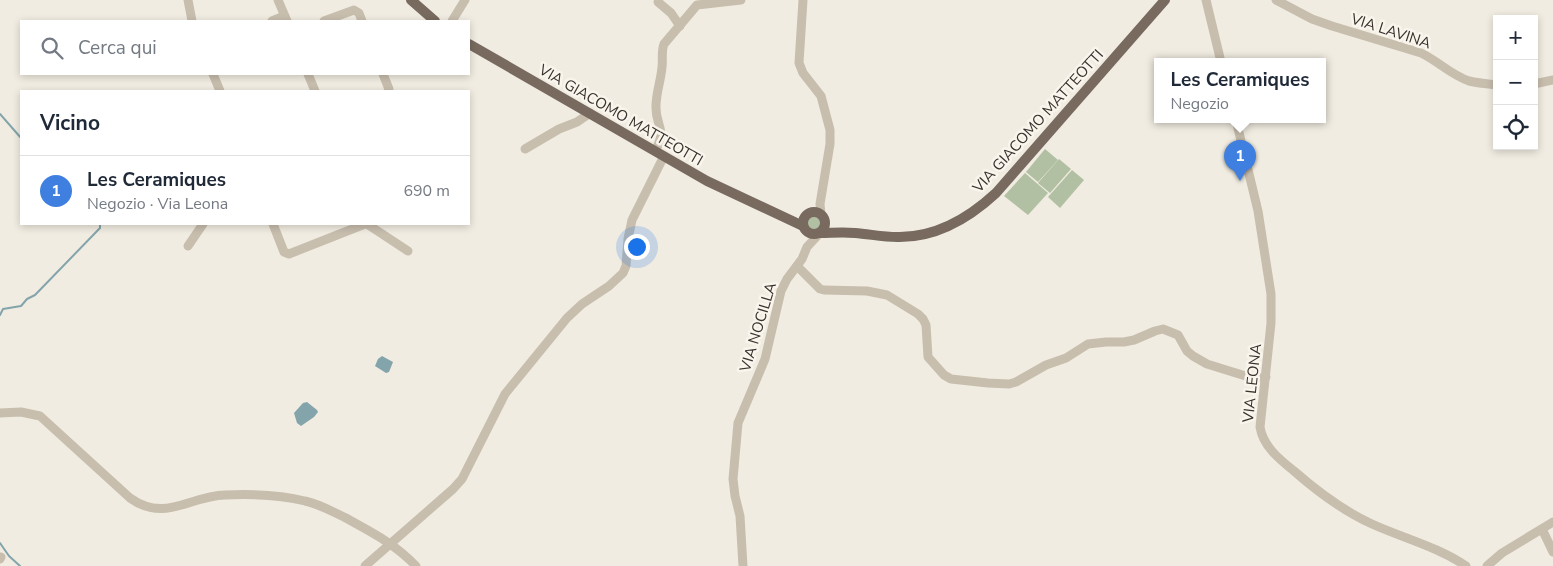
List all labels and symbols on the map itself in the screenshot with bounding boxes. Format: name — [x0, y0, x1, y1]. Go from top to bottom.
street label: VIA LAVINA — [1347, 8, 1434, 53]
street label: VIA GIACOMO MATTEOTTI — [968, 45, 1108, 198]
street label: VIA GIACOMO MATTEOTTI — [534, 59, 707, 170]
pin: 1 — [1224, 140, 1256, 181]
your location — [624, 234, 650, 260]
street label: VIA NOCILLA — [735, 280, 781, 375]
street label: VIA LEONA — [1238, 342, 1266, 425]

